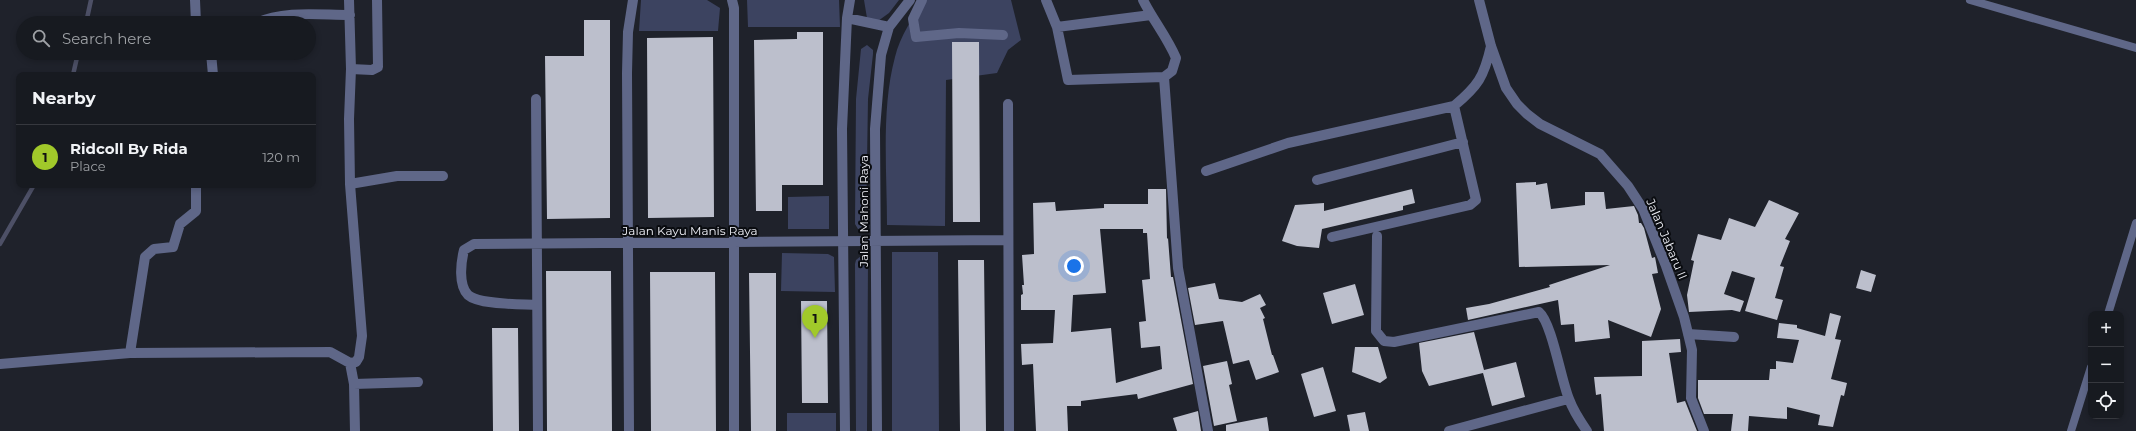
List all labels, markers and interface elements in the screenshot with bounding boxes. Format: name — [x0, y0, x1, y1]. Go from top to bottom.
search box — [16, 16, 316, 60]
icon: search — [30, 27, 52, 49]
text: Search here — [62, 29, 151, 48]
text: Nearby — [32, 88, 96, 108]
text: Ridcoll By Rida — [70, 139, 188, 158]
text: 1 — [42, 149, 48, 165]
text: 120 m — [262, 149, 300, 165]
street label: Jalan Mahoni Raya — [856, 155, 871, 268]
text: Place — [70, 158, 106, 174]
street label: Jalan Jabaru II — [1643, 195, 1691, 282]
street label: Jalan Kayu Manis Raya — [621, 223, 758, 238]
your location — [1064, 256, 1084, 276]
pin: 1 — [802, 305, 828, 338]
map controls — [2088, 311, 2124, 419]
button: + — [2088, 311, 2124, 347]
button: − — [2088, 347, 2124, 383]
button: locate — [2088, 383, 2124, 419]

